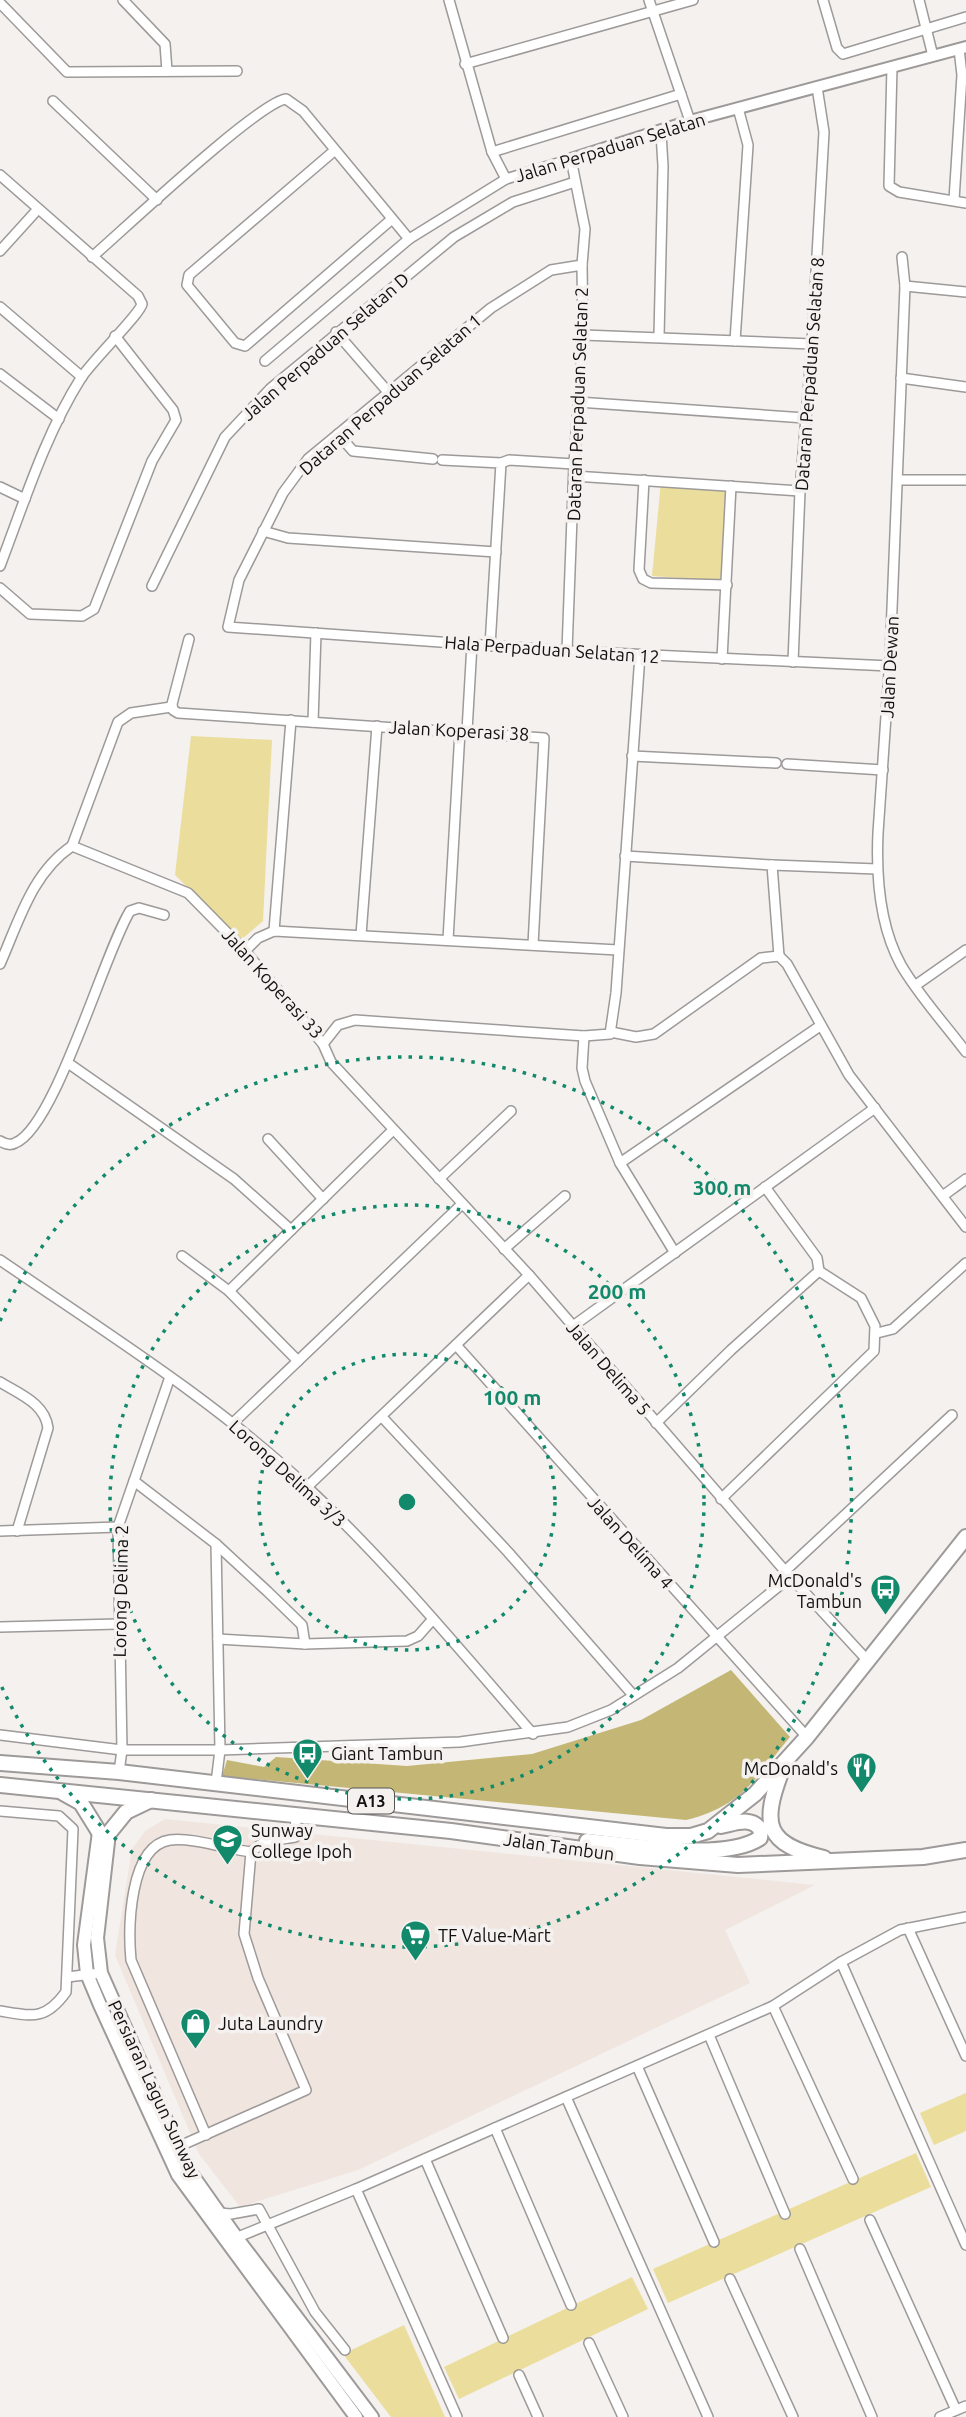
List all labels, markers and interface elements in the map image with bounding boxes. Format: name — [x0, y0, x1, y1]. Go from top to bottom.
street label: Jalan Perpaduan Selatan — [512, 109, 708, 185]
street label: Dataran Perpaduan Selatan 8 — [791, 256, 827, 492]
street label: Jalan Perpaduan Selatan D — [237, 268, 413, 424]
street label: Dataran Perpaduan Selatan 2 — [563, 287, 591, 521]
street label: Dataran Perpaduan Selatan 1 — [295, 310, 485, 478]
street label: Jalan Dewan — [876, 615, 902, 719]
street label: Hala Perpaduan Selatan 12 — [444, 632, 660, 666]
street label: Jalan Koperasi 38 — [388, 716, 530, 744]
street label: Jalan Koperasi 33 — [218, 924, 328, 1042]
text: 300 m — [693, 1175, 751, 1199]
text: 200 m — [588, 1279, 646, 1303]
street label: Jalan Delima 5 — [563, 1317, 655, 1419]
text: 100 m — [483, 1385, 541, 1409]
street label: Lorong Delima 3/3 — [226, 1416, 350, 1530]
centre of rings — [395, 1490, 419, 1514]
street label: Jalan Delima 4 — [584, 1492, 678, 1592]
street label: Lorong Delima 2 — [109, 1525, 131, 1657]
place label: McDonald's Tambun — [768, 1570, 862, 1611]
bus stop icon: McDonald's Tambun — [868, 1573, 902, 1617]
bus stop icon: Giant Tambun — [291, 1736, 325, 1780]
place label: Giant Tambun — [331, 1743, 443, 1763]
restaurant icon: McDonald's — [844, 1751, 878, 1795]
place label: McDonald's — [744, 1758, 838, 1778]
road number: A13 — [348, 1788, 394, 1814]
place label: Sunway College Ipoh — [251, 1820, 352, 1861]
school or university icon: Sunway College Ipoh — [211, 1823, 245, 1867]
street label: Jalan Tambun — [502, 1828, 616, 1864]
supermarket icon: TF Value-Mart — [398, 1918, 432, 1962]
place label: TF Value-Mart — [438, 1925, 551, 1945]
street label: Persiaran Lagun Sunway — [105, 1997, 205, 2182]
shop icon: Juta Laundry — [178, 2006, 212, 2050]
place label: Juta Laundry — [218, 2013, 323, 2033]

